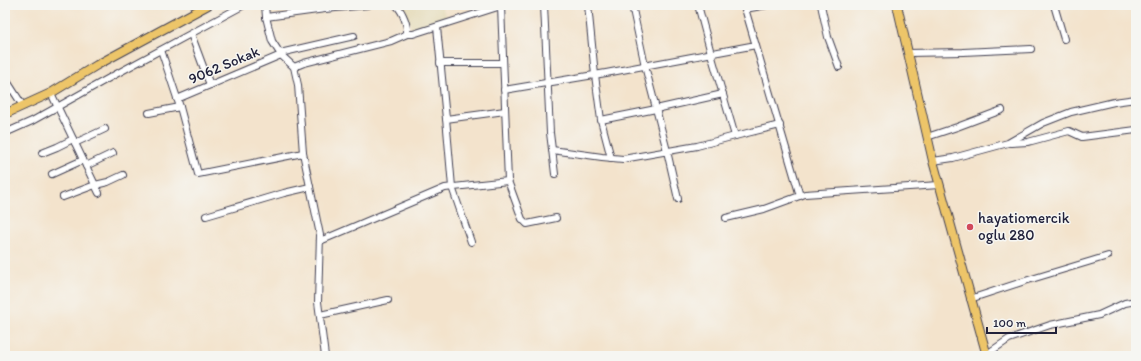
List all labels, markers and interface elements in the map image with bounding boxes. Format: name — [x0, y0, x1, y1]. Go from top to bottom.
street label: 9062 Sokak — [186, 42, 262, 88]
place label: hayatiomercik oglu 280 — [978, 209, 1070, 244]
marker: hayatiomercik oglu 280 — [965, 222, 975, 232]
scale bar — [987, 309, 1056, 335]
text: 100 m — [993, 316, 1026, 330]

